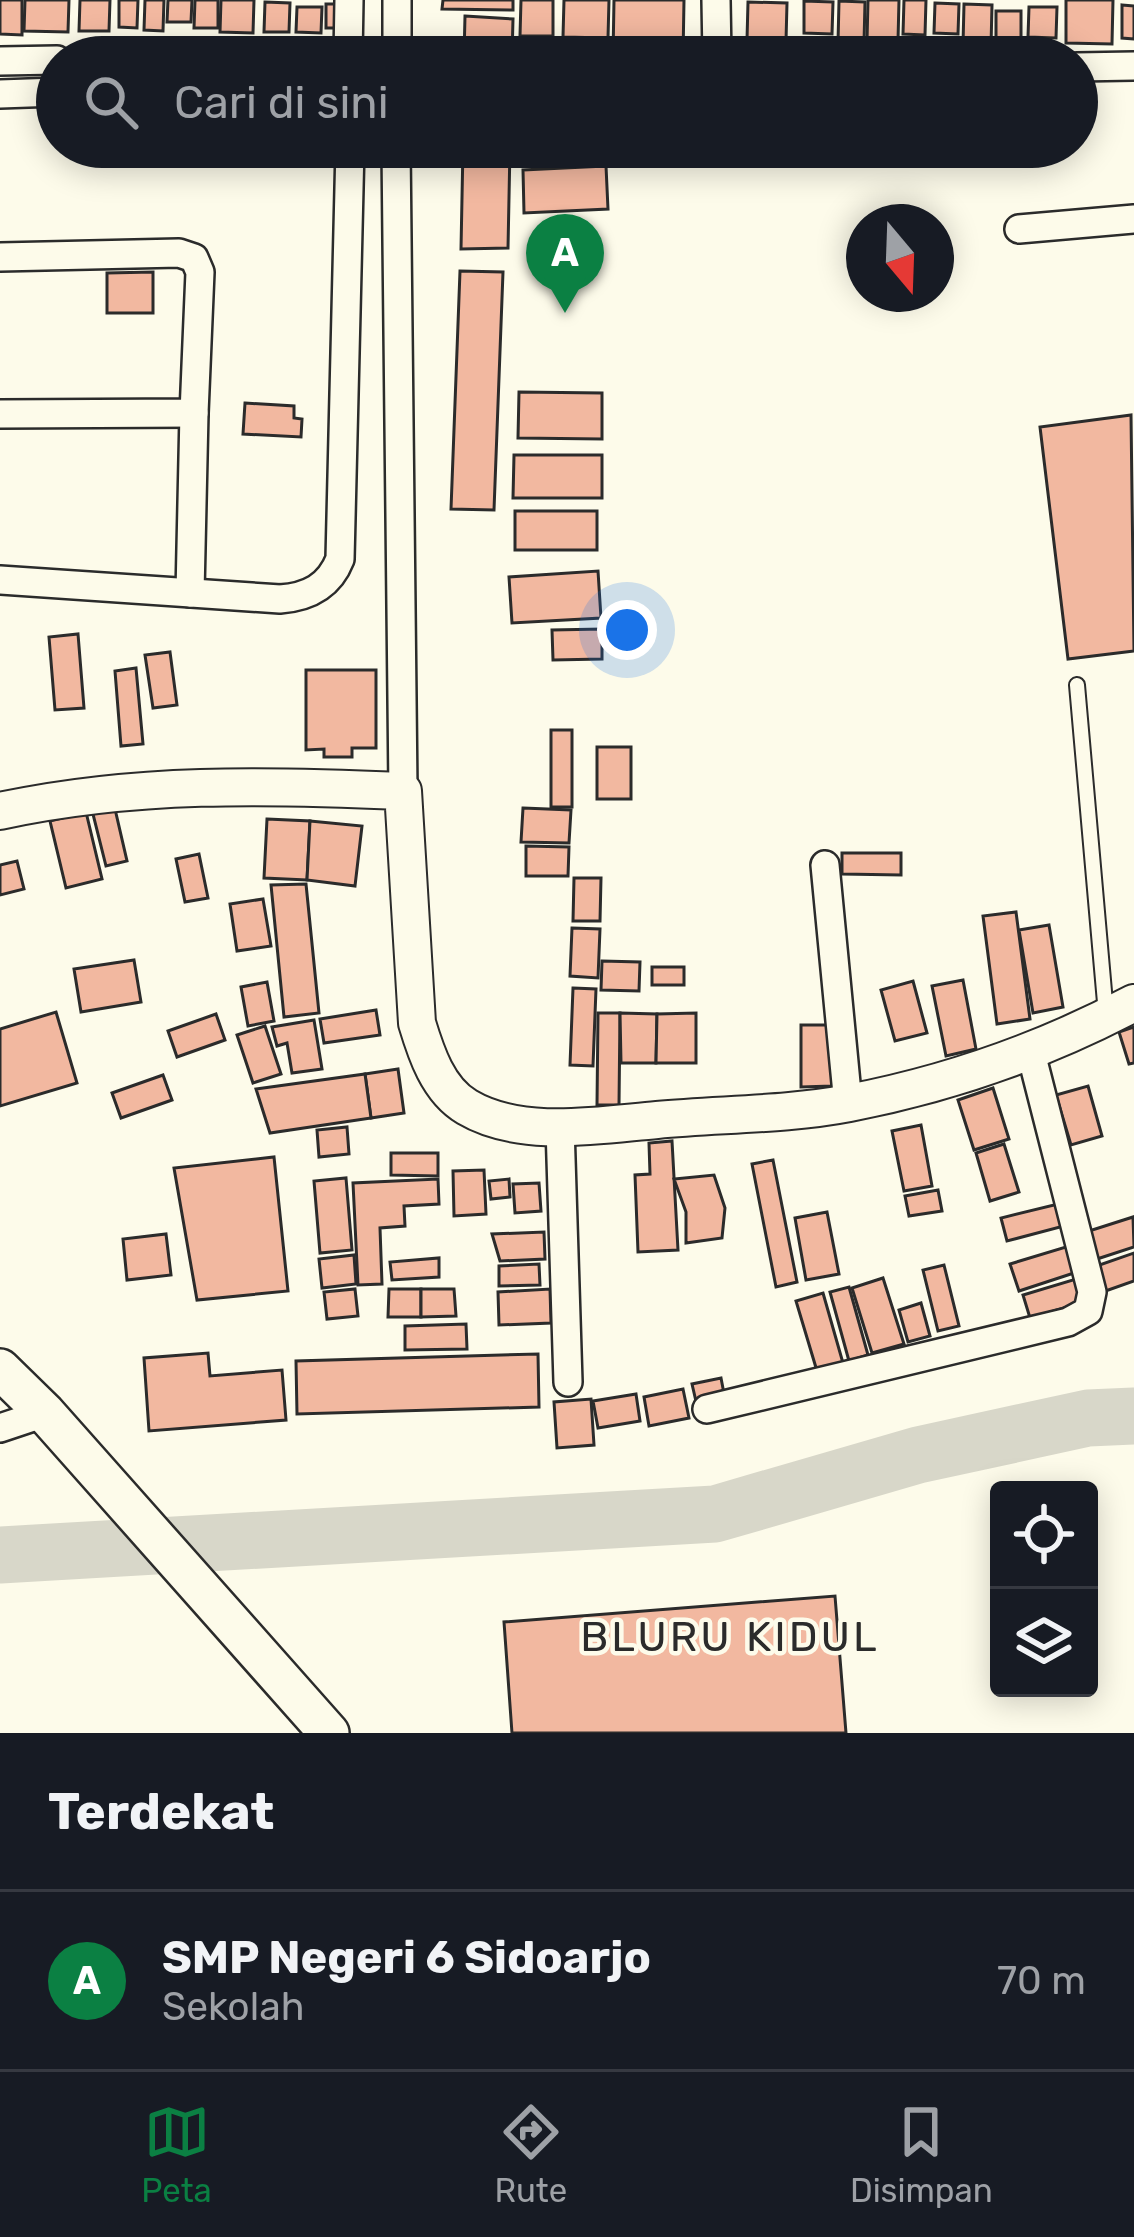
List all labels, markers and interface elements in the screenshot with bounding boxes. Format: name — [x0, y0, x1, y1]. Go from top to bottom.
search box — [36, 36, 1098, 168]
icon: search — [78, 69, 144, 135]
text: Cari di sini — [174, 76, 389, 129]
north arrow — [846, 204, 954, 312]
pin: A — [526, 214, 604, 313]
your location — [597, 600, 657, 660]
map controls — [990, 1481, 1098, 1697]
button: locate — [990, 1481, 1098, 1589]
button: layers — [990, 1589, 1098, 1697]
district label: BLURU KIDUL — [580, 1612, 880, 1662]
text: Terdekat — [48, 1781, 274, 1842]
text: SMP Negeri 6 Sidoarjo — [162, 1931, 651, 1984]
text: A — [73, 1958, 101, 2004]
text: 70 m — [997, 1958, 1086, 2004]
text: Sekolah — [162, 1984, 304, 2030]
tab: Peta — [141, 2099, 212, 2210]
tab: Rute — [494, 2099, 567, 2210]
tab: Disimpan — [850, 2099, 993, 2210]

